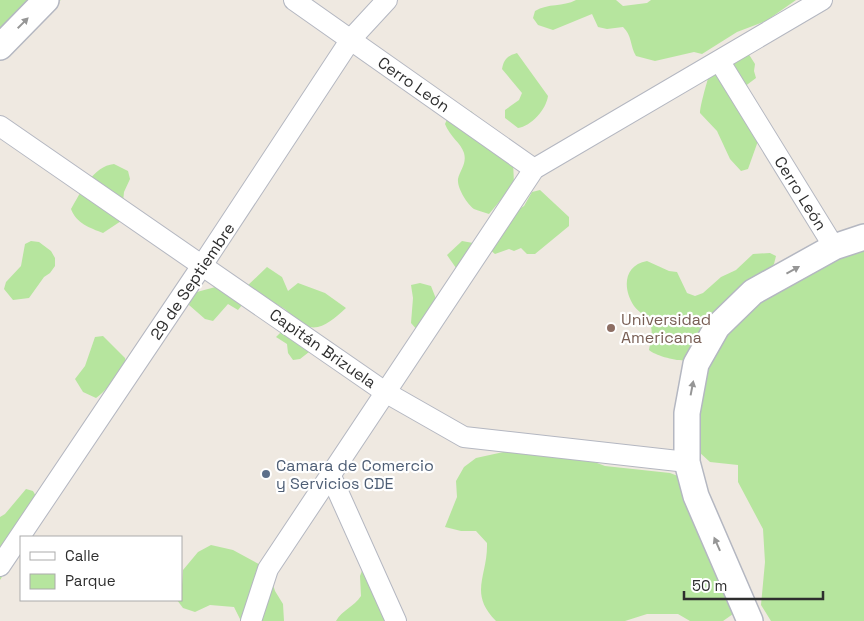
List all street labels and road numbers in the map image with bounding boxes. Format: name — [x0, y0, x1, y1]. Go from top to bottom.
street label: Cerro León — [374, 52, 454, 117]
street label: Cerro León — [770, 152, 832, 234]
street label: 29 de Septiembre — [145, 219, 239, 344]
street label: Capitán Brizuela — [265, 304, 380, 393]

